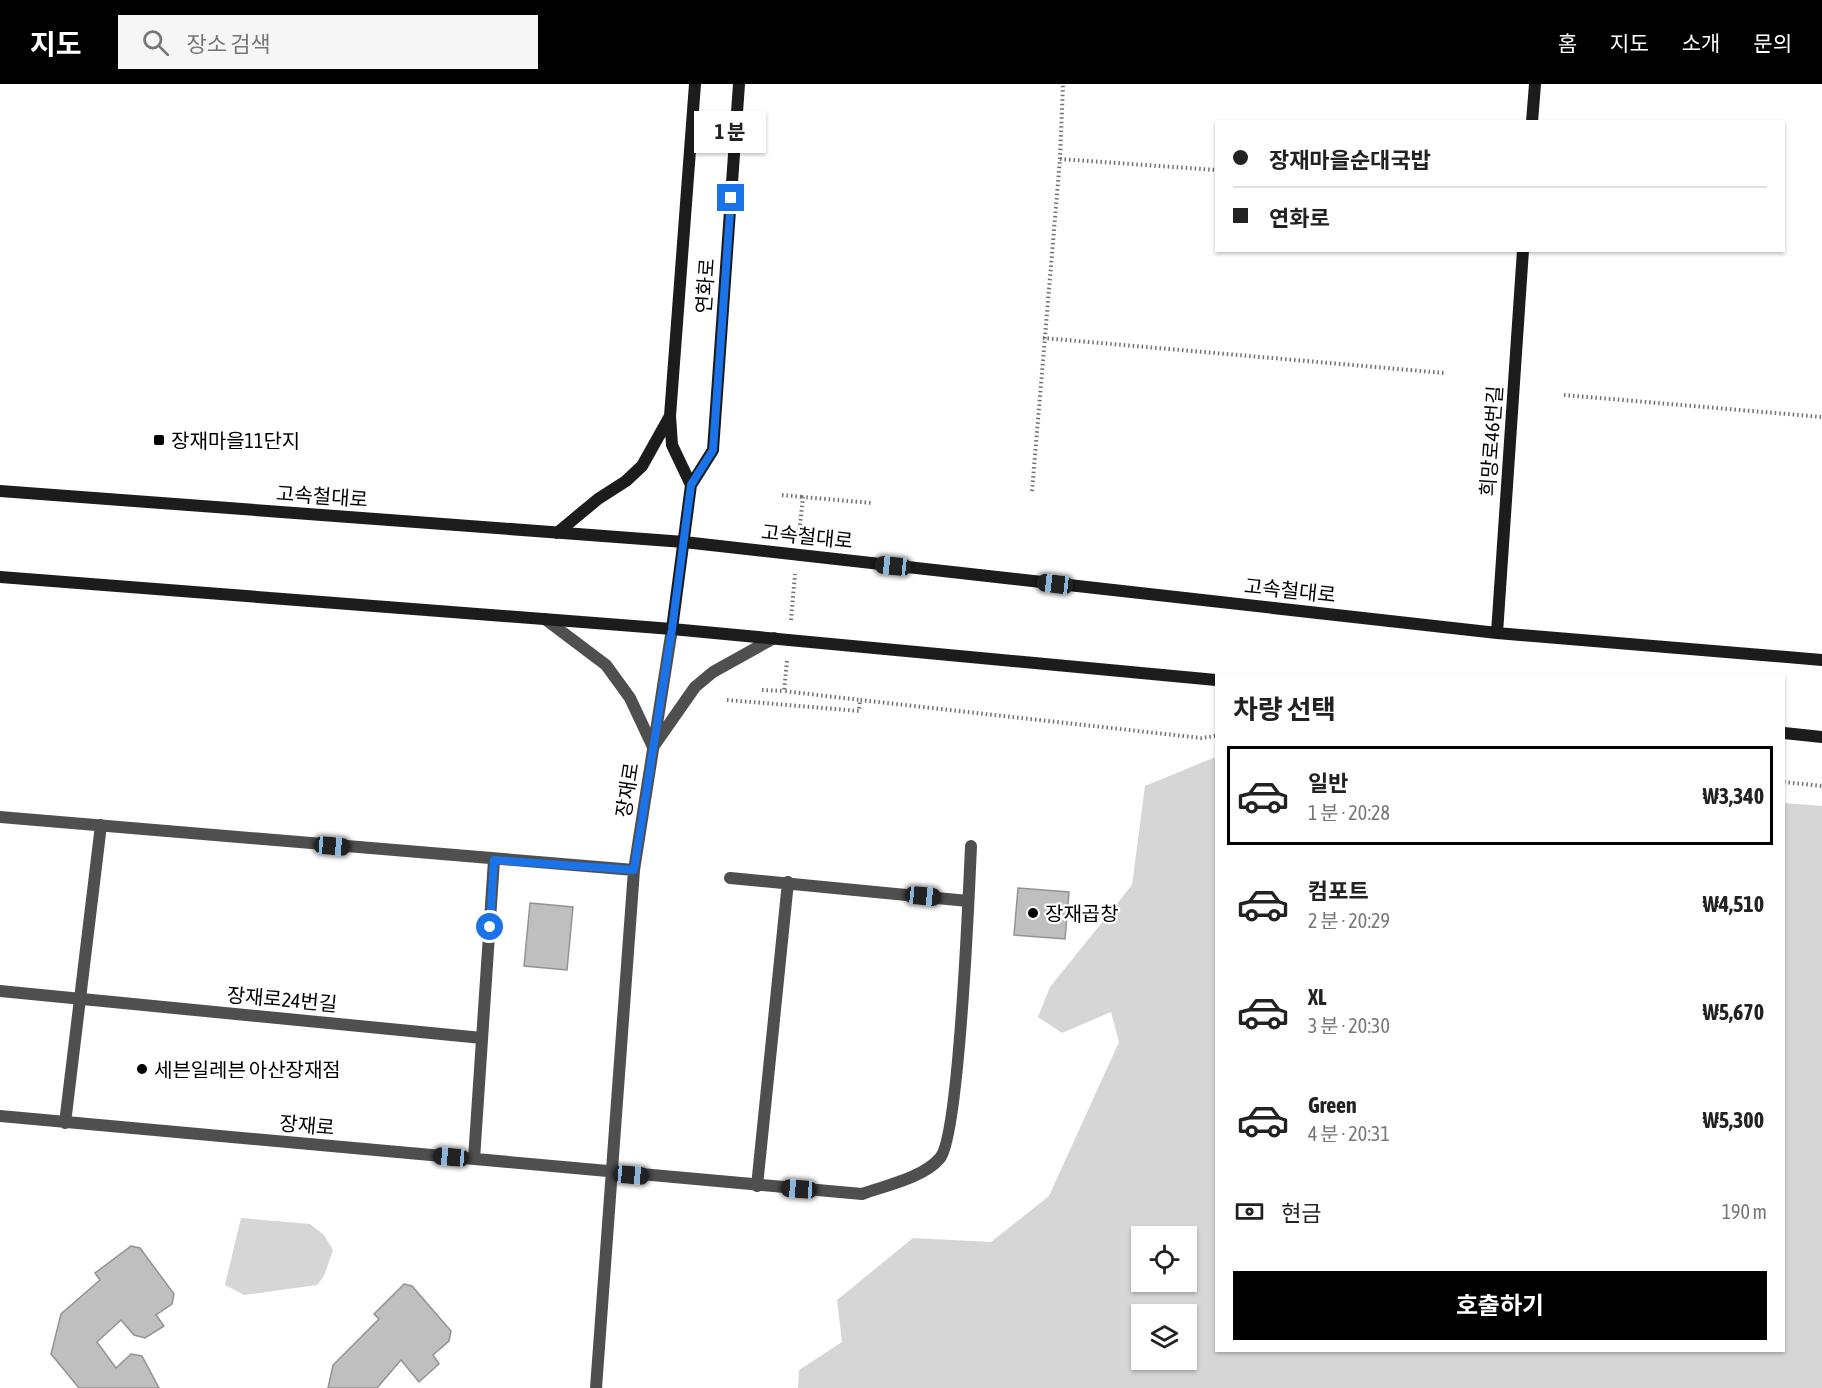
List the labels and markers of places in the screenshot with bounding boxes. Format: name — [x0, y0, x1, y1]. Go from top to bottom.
place label: 장재마을11단지 — [171, 429, 300, 452]
marker: 장재마을11단지 — [152, 433, 166, 447]
place label: 장재곱창 — [1045, 902, 1119, 925]
marker: 장재곱창 — [1026, 906, 1040, 920]
place label: 세븐일레븐 아산장재점 — [154, 1058, 341, 1081]
marker: 세븐일레븐 아산장재점 — [135, 1062, 149, 1076]

